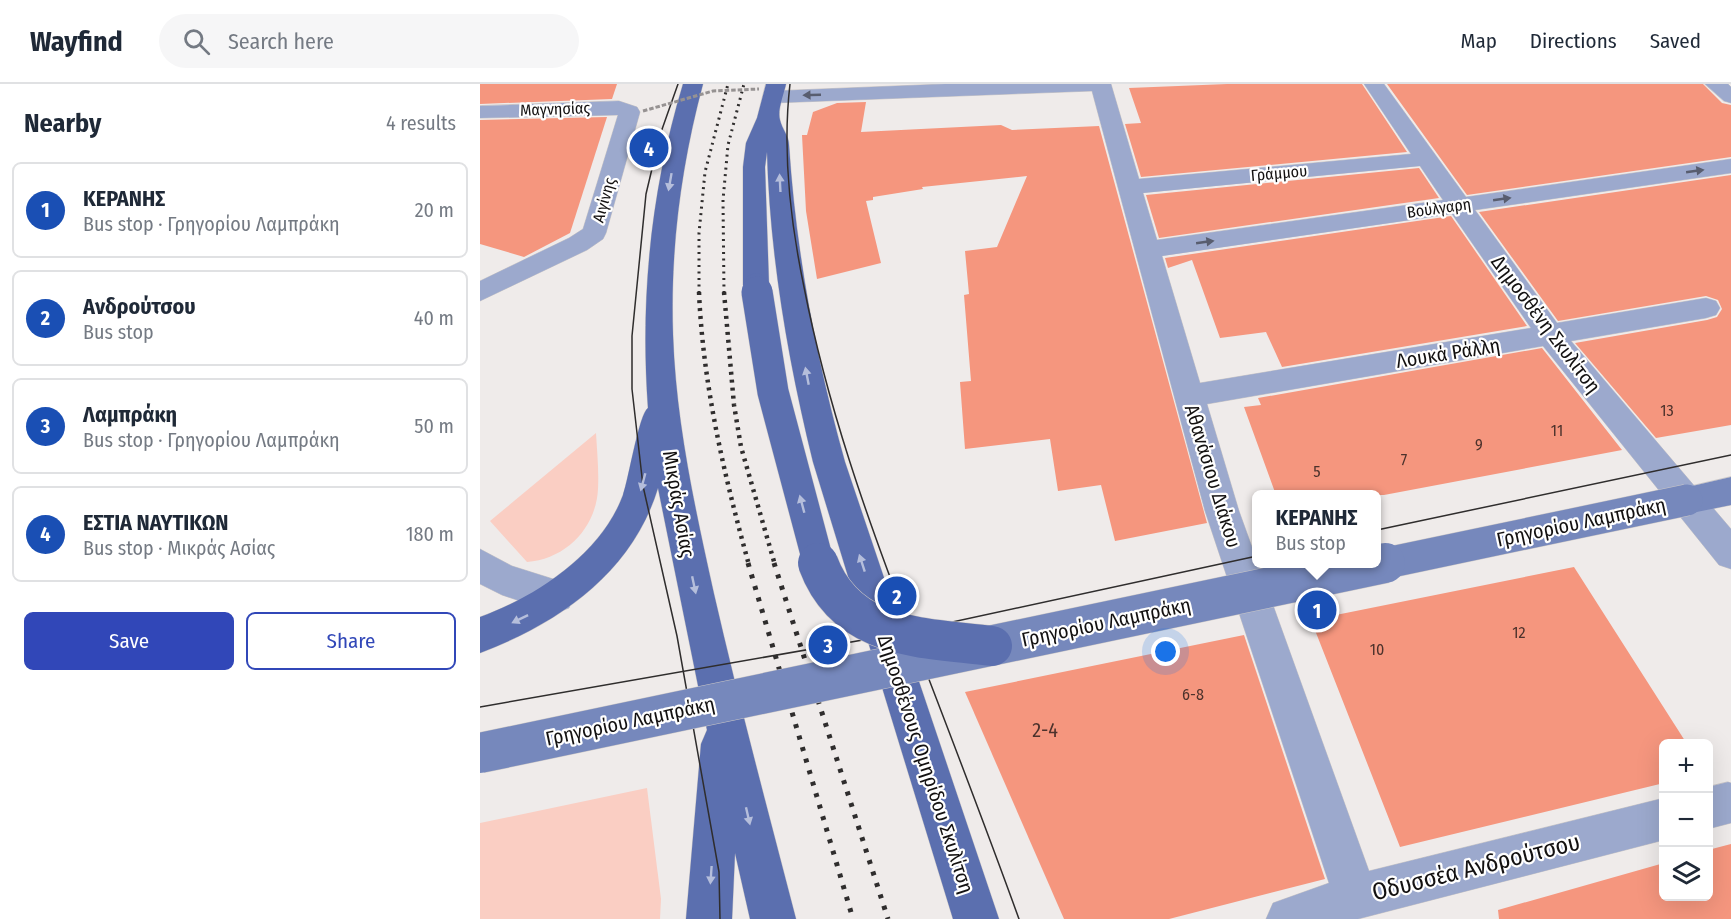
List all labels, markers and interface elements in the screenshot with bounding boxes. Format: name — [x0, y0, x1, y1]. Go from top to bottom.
search box — [159, 14, 579, 68]
text: Wayfind — [30, 25, 123, 58]
icon: search — [180, 25, 213, 58]
text: Search here — [228, 28, 334, 55]
text: Map — [1460, 28, 1497, 54]
text: Directions — [1530, 28, 1617, 54]
text: Saved — [1650, 28, 1701, 54]
one-way arrow — [803, 90, 822, 100]
street label: Μαγνησίας — [520, 98, 591, 120]
text: Nearby — [24, 108, 101, 139]
text: 4 results — [386, 111, 456, 135]
pin: 4 — [630, 126, 668, 170]
street label: Γράμμου — [1250, 161, 1308, 185]
one-way arrow — [1686, 167, 1705, 176]
one-way arrow — [665, 172, 674, 191]
one-way arrow — [775, 174, 784, 193]
street label: Αιγίνης — [589, 175, 619, 225]
text: ΚΕΡΑΝΗΣ — [83, 185, 165, 212]
street label: Βούλγαρη — [1406, 194, 1472, 222]
one-way arrow — [1493, 194, 1512, 203]
text: 1 — [41, 198, 50, 222]
text: 20 m — [415, 198, 454, 222]
text: Bus stop · Γρηγορίου Λαμπράκη — [83, 212, 340, 236]
one-way arrow — [1196, 237, 1215, 246]
street label: Δημοσθένη Σκυλίτση — [1486, 250, 1606, 398]
text: Ανδρούτσου — [83, 293, 195, 320]
text: 2 — [41, 306, 50, 330]
text: 40 m — [414, 306, 454, 330]
text: Bus stop — [83, 320, 154, 344]
street label: Λουκά Ράλλη — [1394, 333, 1502, 373]
one-way arrow — [802, 367, 811, 386]
text: Λαμπράκη — [83, 401, 177, 428]
street label: Αθανάσιου Διάκου — [1180, 401, 1246, 551]
house number: 13 — [1660, 401, 1674, 420]
text: 3 — [41, 414, 50, 438]
text: 50 m — [414, 414, 454, 438]
house number: 11 — [1551, 421, 1563, 440]
text: Bus stop · Γρηγορίου Λαμπράκη — [83, 428, 340, 452]
house number: 9 — [1475, 435, 1483, 454]
street label: Μικράς Ασίας — [658, 449, 700, 560]
house number: 7 — [1401, 450, 1408, 469]
house number: 5 — [1313, 462, 1321, 481]
one-way arrow — [638, 473, 647, 491]
popup — [1252, 490, 1381, 568]
street label: Γρηγορίου Λαμπράκη — [1494, 492, 1668, 552]
one-way arrow — [797, 495, 806, 513]
text: ΚΕΡΑΝΗΣ — [1275, 504, 1358, 531]
text: ΕΣΤΙΑ ΝΑΥΤΙΚΩΝ — [83, 509, 229, 536]
text: 4 — [40, 522, 51, 546]
text: 180 m — [406, 522, 454, 546]
text: Bus stop — [1275, 531, 1346, 555]
text: Bus stop · Μικράς Ασίας — [83, 536, 275, 560]
one-way arrow — [857, 554, 866, 572]
pin: 2 — [878, 574, 916, 618]
one-way arrow — [690, 576, 700, 595]
pin: 1 — [1298, 588, 1336, 632]
street label: Γρηγορίου Λαμπράκη — [1019, 592, 1193, 652]
button: Save — [24, 612, 234, 670]
button: Share — [246, 612, 456, 670]
one-way arrow — [511, 614, 528, 623]
pin: 3 — [808, 622, 848, 668]
house number: 12 — [1512, 623, 1526, 642]
street label: Δημοσθένους Ομηρίδου Σκυλίτση — [873, 632, 979, 896]
your location — [1151, 637, 1180, 666]
house number: 10 — [1370, 640, 1384, 659]
house number: 6-8 — [1182, 685, 1204, 704]
street label: Γρηγορίου Λαμπράκη — [543, 691, 717, 751]
house number: 2-4 — [1032, 718, 1058, 742]
map controls — [1659, 739, 1713, 901]
button: + — [1659, 739, 1713, 793]
button: − — [1659, 793, 1713, 847]
one-way arrow — [744, 807, 754, 825]
street label: Οδυσσέα Ανδρούτσου — [1369, 828, 1583, 906]
button: layers — [1659, 847, 1713, 901]
one-way arrow — [707, 866, 716, 885]

